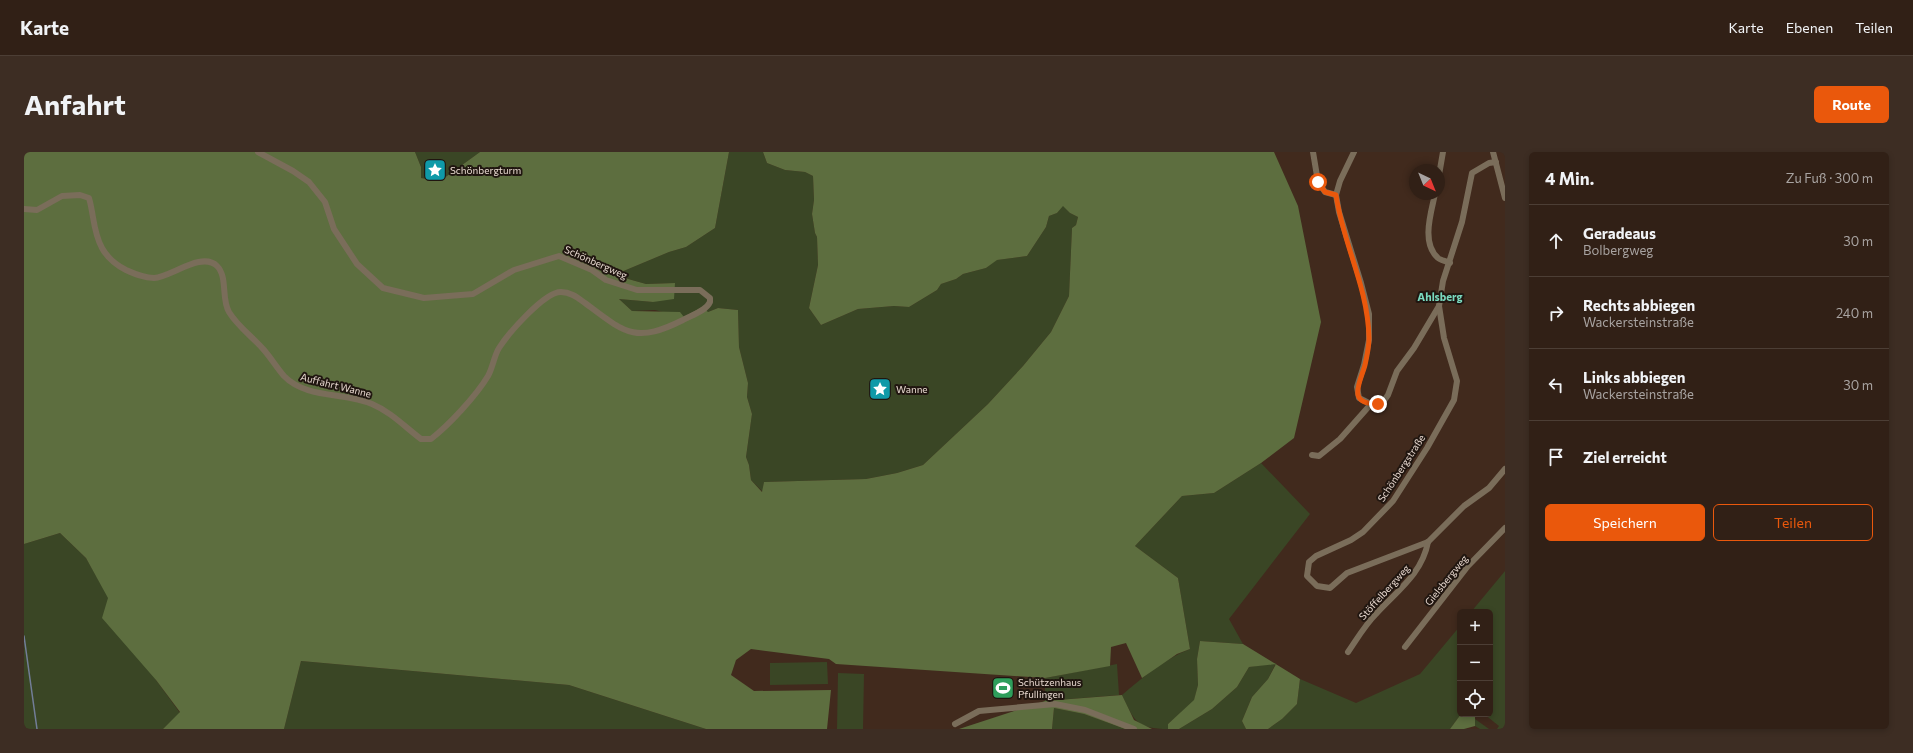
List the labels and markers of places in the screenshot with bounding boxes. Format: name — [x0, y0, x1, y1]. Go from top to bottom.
place icon: Schönbergturm — [422, 157, 448, 183]
place label: Schönbergturm — [450, 164, 521, 176]
place icon: Wanne — [867, 376, 893, 402]
place label: Wanne — [896, 383, 928, 395]
sports icon: Schützenhaus Pfullingen — [990, 675, 1016, 701]
place label: Schützenhaus Pfullingen — [1018, 676, 1082, 700]

